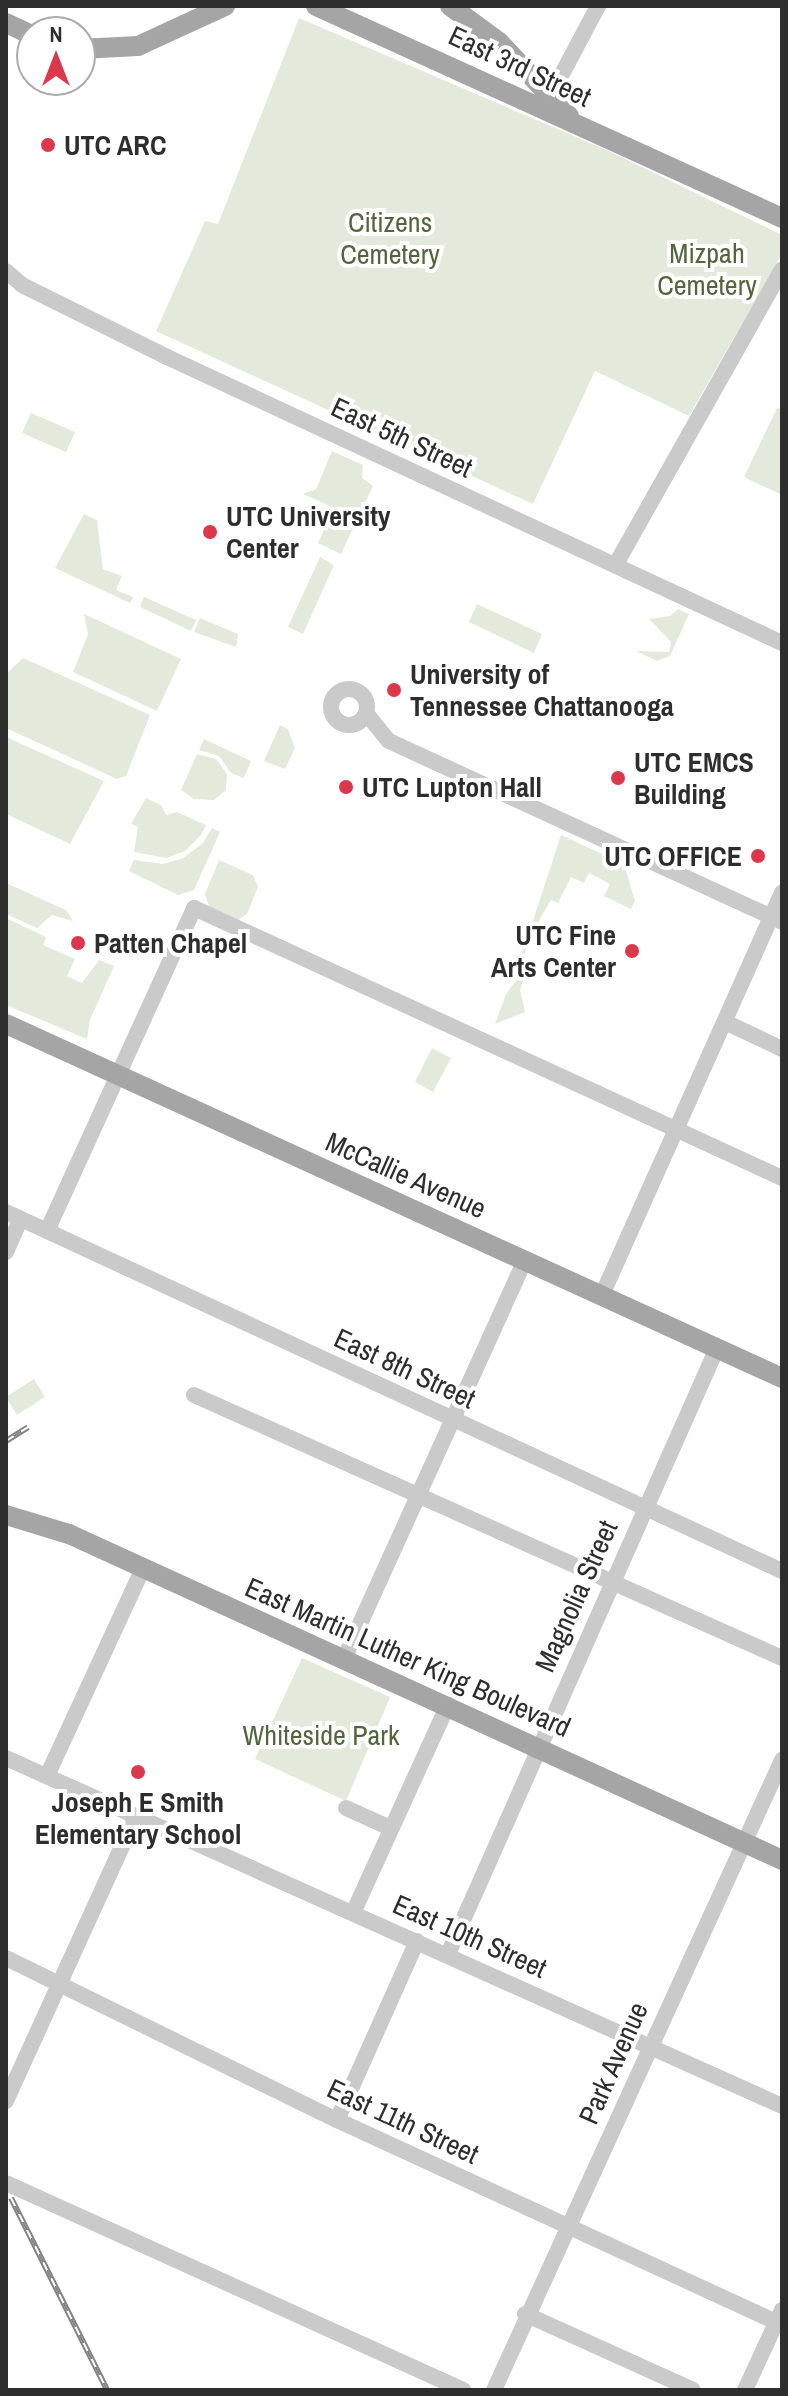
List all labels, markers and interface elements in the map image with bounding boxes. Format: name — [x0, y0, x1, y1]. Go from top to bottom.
north arrow — [16, 16, 96, 96]
street label: East 3rd Street — [443, 18, 597, 114]
text: N — [49, 19, 63, 49]
place label: UTC ARC — [64, 128, 167, 162]
marker: UTC ARC — [39, 136, 57, 154]
park label: Citizens Cemetery — [340, 205, 440, 271]
park label: Mizpah Cemetery — [657, 236, 757, 302]
street label: East 5th Street — [326, 390, 478, 484]
place label: UTC University Center — [226, 499, 391, 565]
marker: UTC University Center — [201, 523, 219, 541]
place label: University of Tennessee Chattanooga — [410, 657, 674, 723]
marker: University of Tennessee Chattanooga — [385, 681, 403, 699]
place label: UTC EMCS Building — [634, 745, 754, 811]
marker: UTC EMCS Building — [609, 769, 627, 787]
place label: UTC Lupton Hall — [362, 770, 542, 804]
marker: UTC Lupton Hall — [337, 778, 355, 796]
place label: UTC OFFICE — [604, 839, 742, 873]
marker: UTC OFFICE — [749, 847, 767, 865]
place label: UTC Fine Arts Center — [491, 918, 616, 984]
place label: Patten Chapel — [94, 926, 247, 960]
marker: Patten Chapel — [69, 934, 87, 952]
marker: UTC Fine Arts Center — [623, 942, 641, 960]
street label: McCallie Avenue — [320, 1124, 492, 1226]
street label: East 8th Street — [329, 1321, 481, 1415]
street label: Magnolia Street — [528, 1515, 624, 1677]
street label: East Martin Luther King Boulevard — [240, 1570, 576, 1744]
park label: Whiteside Park — [243, 1718, 399, 1752]
marker: Joseph E Smith Elementary School — [129, 1763, 147, 1781]
place label: Joseph E Smith Elementary School — [35, 1785, 241, 1851]
street label: East 10th Street — [388, 1887, 552, 1985]
street label: Park Avenue — [571, 1996, 655, 2130]
street label: East 11th Street — [322, 2071, 484, 2171]

